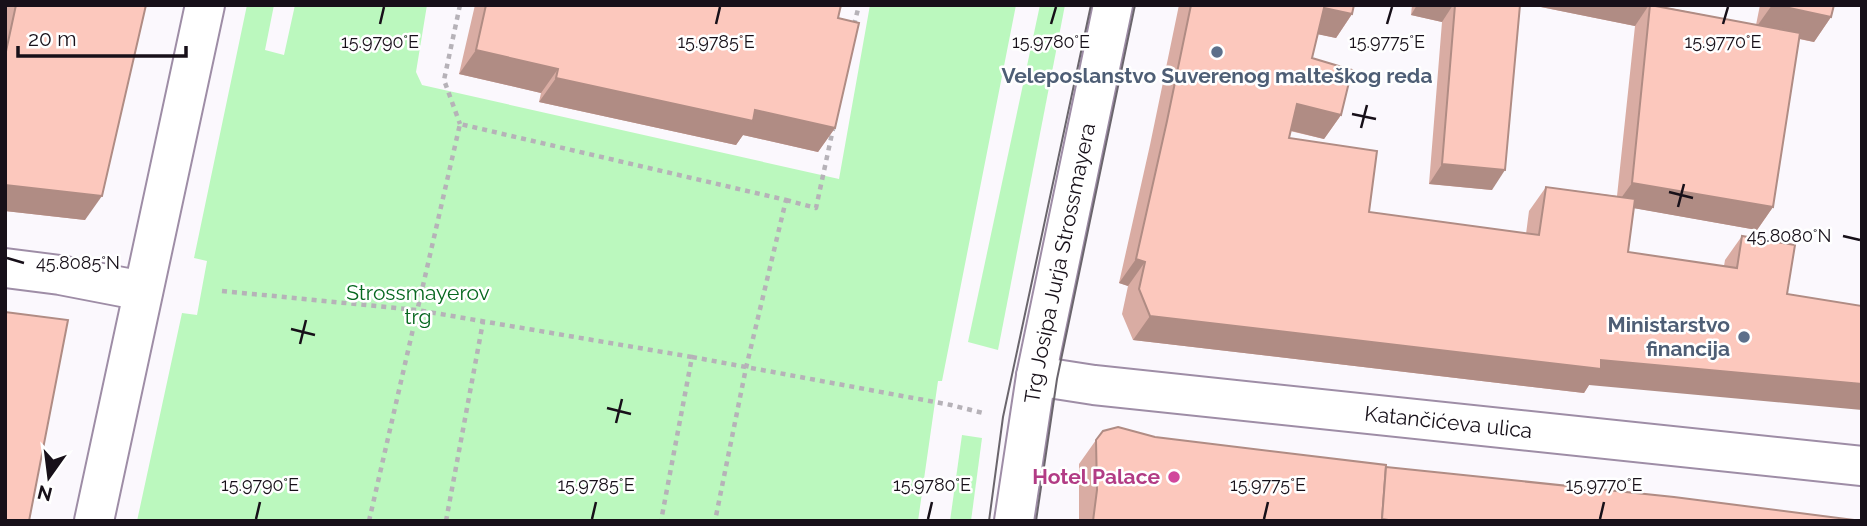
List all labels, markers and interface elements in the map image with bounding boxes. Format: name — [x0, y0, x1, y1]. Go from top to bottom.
scale bar — [18, 14, 186, 58]
text: 20 m — [28, 26, 76, 51]
text: 15.9790°E — [341, 31, 419, 52]
text: 15.9785°E — [677, 31, 755, 52]
text: 15.9780°E — [1012, 31, 1090, 52]
text: 15.9775°E — [1349, 31, 1425, 52]
text: 15.9770°E — [1685, 31, 1761, 52]
marker: Veleposlanstvo Suverenog malteškog reda — [1209, 44, 1225, 60]
place label: Veleposlanstvo Suverenog malteškog reda — [1002, 63, 1432, 88]
street label: Trg Josipa Jurja Strossmayera — [1019, 121, 1100, 405]
text: 45.8080°N — [1747, 225, 1831, 246]
text: 45.8085°N — [36, 252, 120, 273]
park label: Strossmayerov trg — [346, 280, 490, 329]
place label: Ministarstvo financija — [1608, 312, 1730, 361]
marker: Ministarstvo financija — [1736, 329, 1752, 345]
street label: Katančićeva ulica — [1363, 401, 1534, 443]
north arrow — [14, 442, 84, 512]
place label: Hotel Palace — [1032, 464, 1160, 489]
marker: Hotel Palace — [1166, 469, 1182, 485]
text: 15.9790°E — [221, 474, 299, 495]
text: 15.9785°E — [557, 474, 635, 495]
text: 15.9780°E — [893, 474, 971, 495]
text: 15.9775°E — [1230, 474, 1306, 495]
text: 15.9770°E — [1566, 474, 1642, 495]
text: N — [35, 481, 55, 506]

